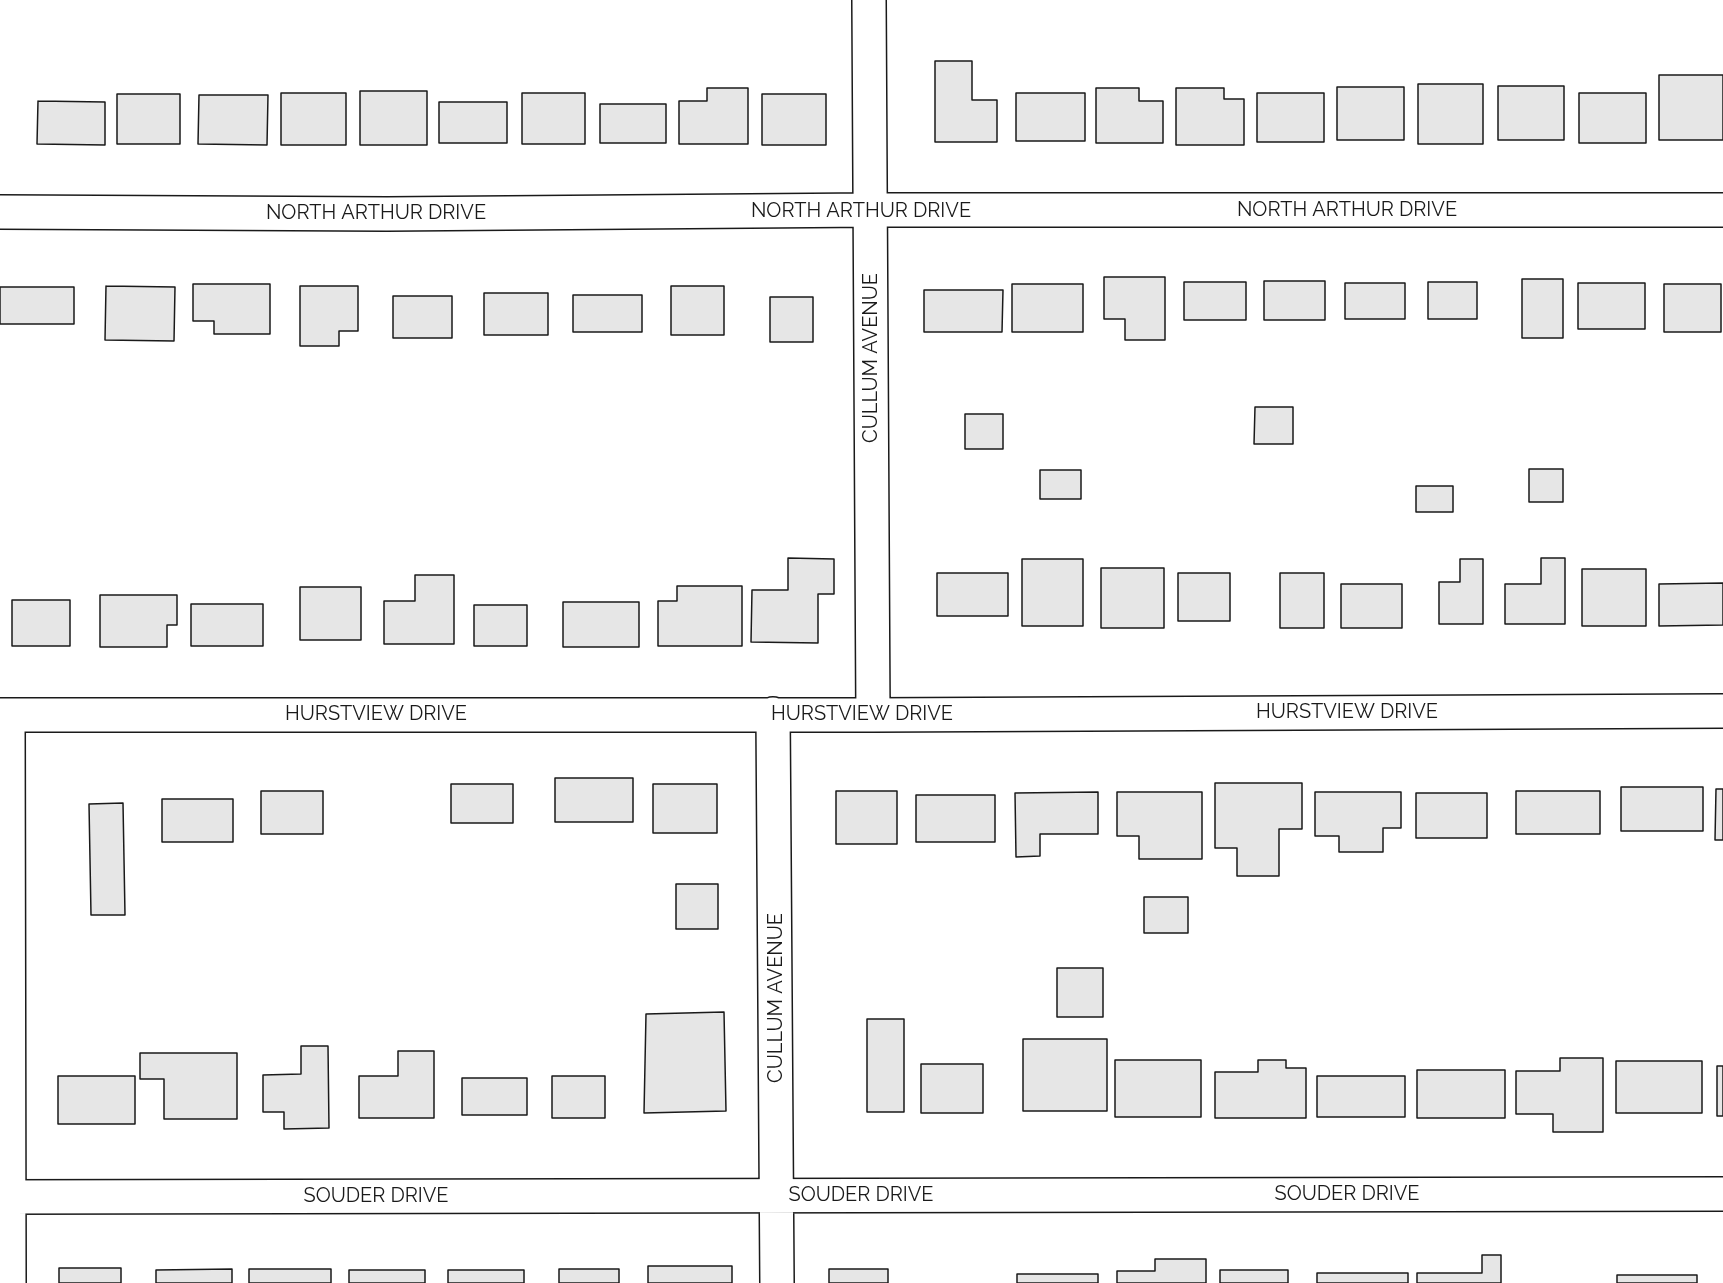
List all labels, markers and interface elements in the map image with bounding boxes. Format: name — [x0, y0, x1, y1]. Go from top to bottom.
street label: NORTH ARTHUR DRIVE — [1237, 198, 1457, 222]
street label: NORTH ARTHUR DRIVE — [751, 199, 971, 223]
street label: NORTH ARTHUR DRIVE — [266, 201, 486, 225]
street label: CULLUM AVENUE — [859, 273, 883, 443]
street label: HURSTVIEW DRIVE — [1256, 700, 1438, 724]
street label: HURSTVIEW DRIVE — [285, 702, 467, 726]
street label: HURSTVIEW DRIVE — [771, 702, 953, 726]
street label: CULLUM AVENUE — [764, 913, 788, 1083]
street label: SOUDER DRIVE — [1275, 1182, 1419, 1206]
street label: SOUDER DRIVE — [789, 1183, 933, 1207]
street label: SOUDER DRIVE — [304, 1184, 448, 1208]

